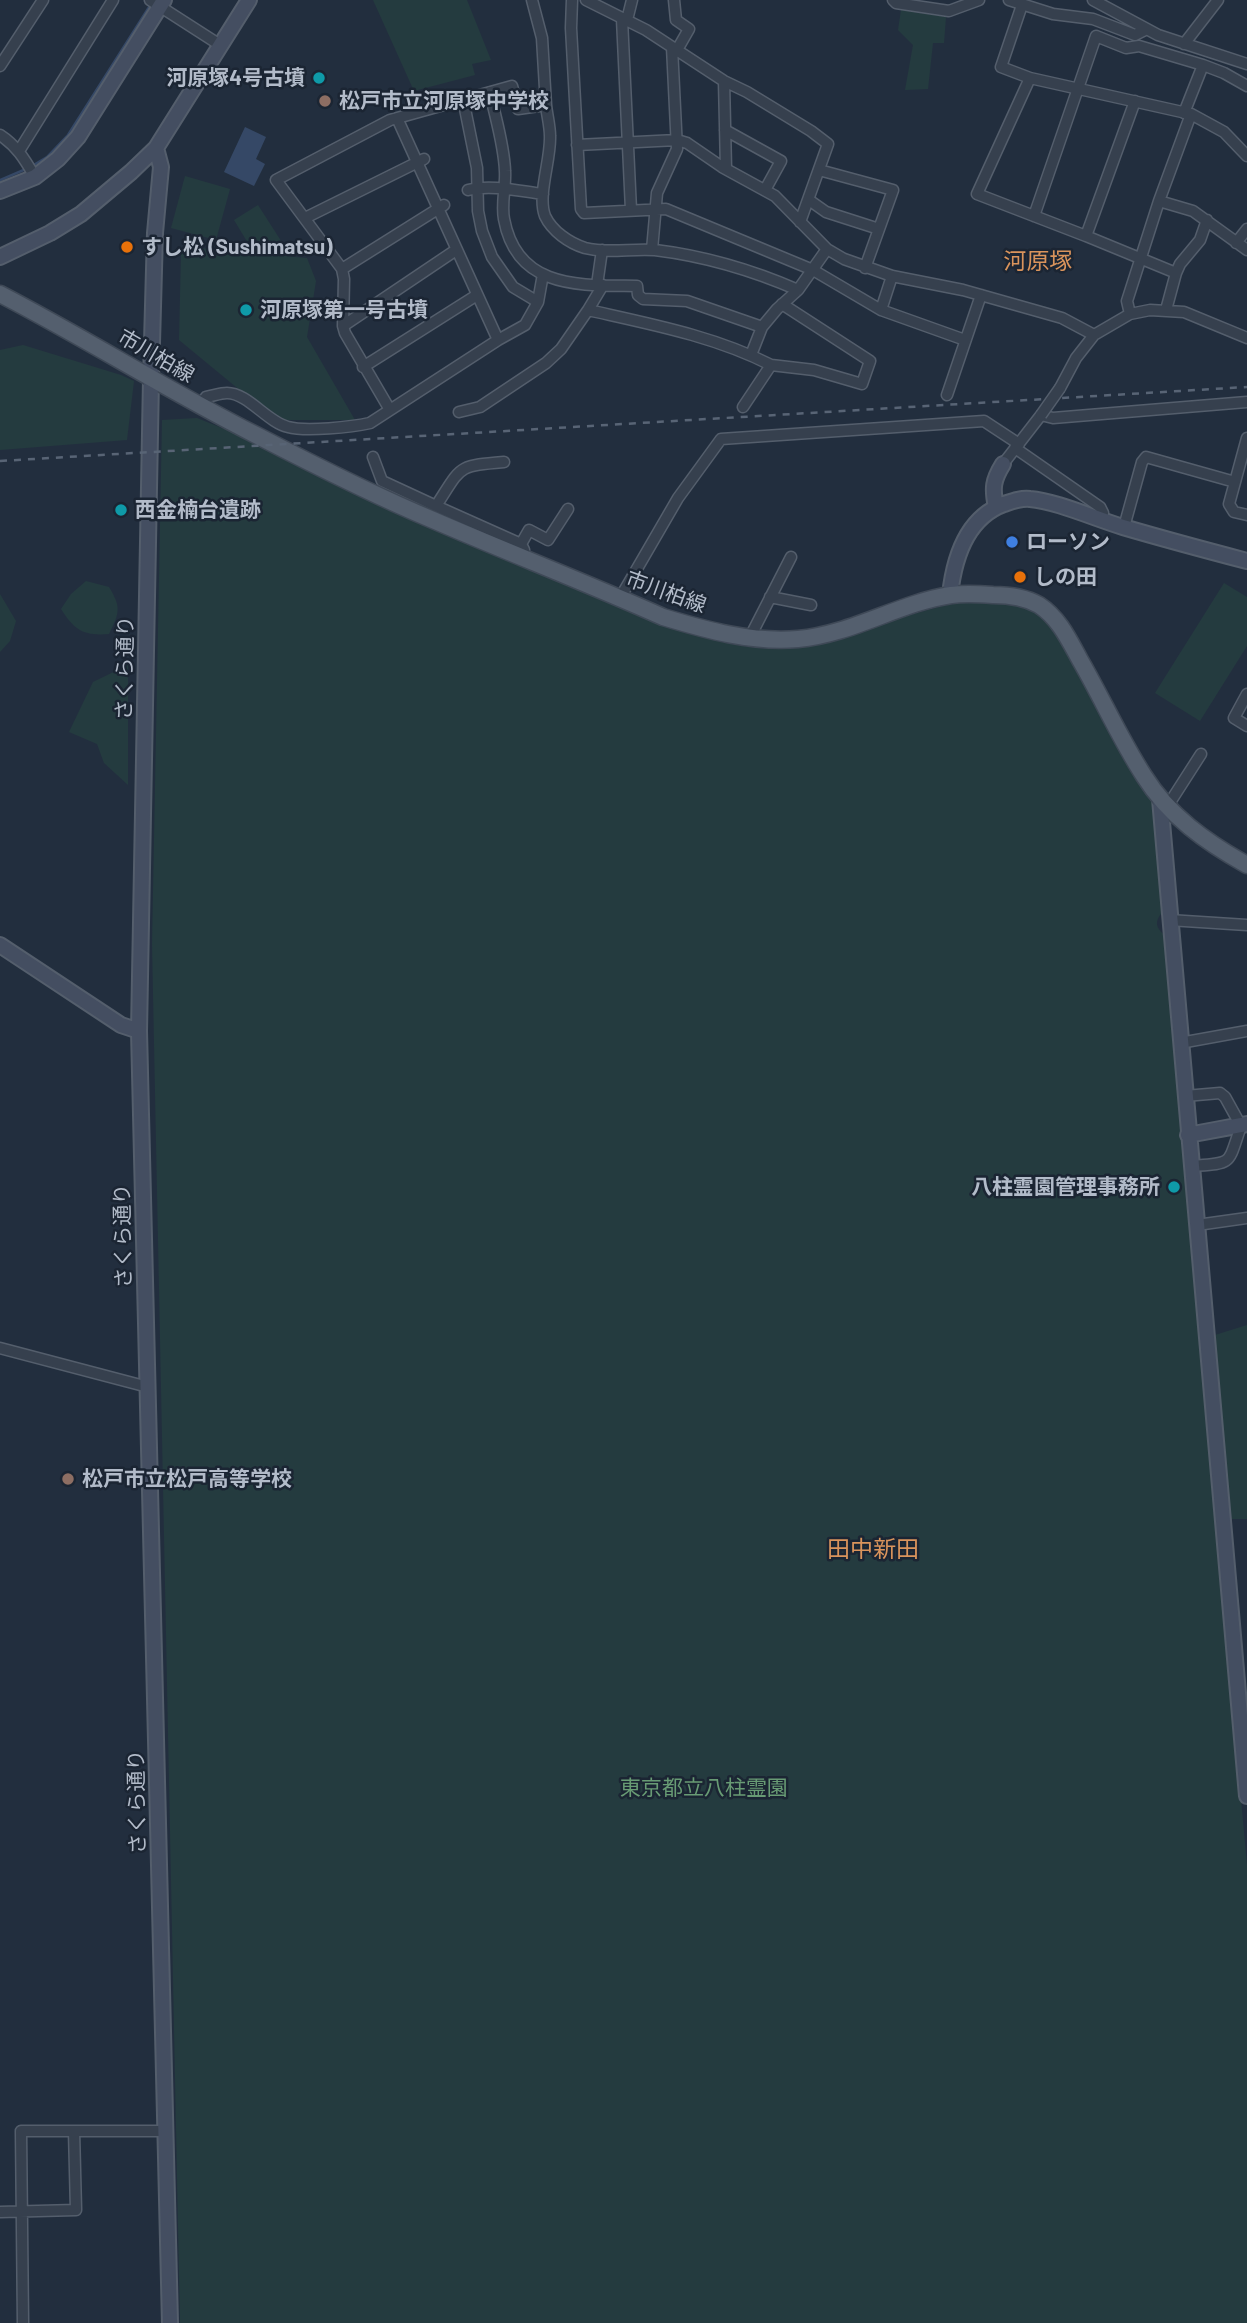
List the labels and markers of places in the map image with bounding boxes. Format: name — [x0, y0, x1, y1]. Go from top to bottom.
place label: 河原塚4号古墳 — [166, 65, 305, 91]
marker: 河原塚4号古墳 — [311, 70, 327, 86]
place label: 松戸市立河原塚中学校 — [339, 88, 549, 114]
marker: 松戸市立河原塚中学校 — [317, 93, 333, 109]
place label: すし松 (Sushimatsu) — [141, 234, 332, 260]
marker: すし松 (Sushimatsu) — [119, 239, 135, 255]
place label: 河原塚第一号古墳 — [260, 297, 428, 323]
marker: 河原塚第一号古墳 — [238, 302, 254, 318]
place label: 西金楠台遺跡 — [135, 497, 261, 523]
marker: 西金楠台遺跡 — [113, 502, 129, 518]
place label: ローソン — [1026, 529, 1110, 555]
marker: ローソン — [1004, 534, 1020, 550]
place label: しの田 — [1034, 564, 1097, 590]
marker: しの田 — [1012, 569, 1028, 585]
place label: 八柱霊園管理事務所 — [971, 1174, 1160, 1200]
marker: 八柱霊園管理事務所 — [1166, 1179, 1182, 1195]
place label: 松戸市立松戸高等学校 — [82, 1466, 292, 1492]
marker: 松戸市立松戸高等学校 — [60, 1471, 76, 1487]

